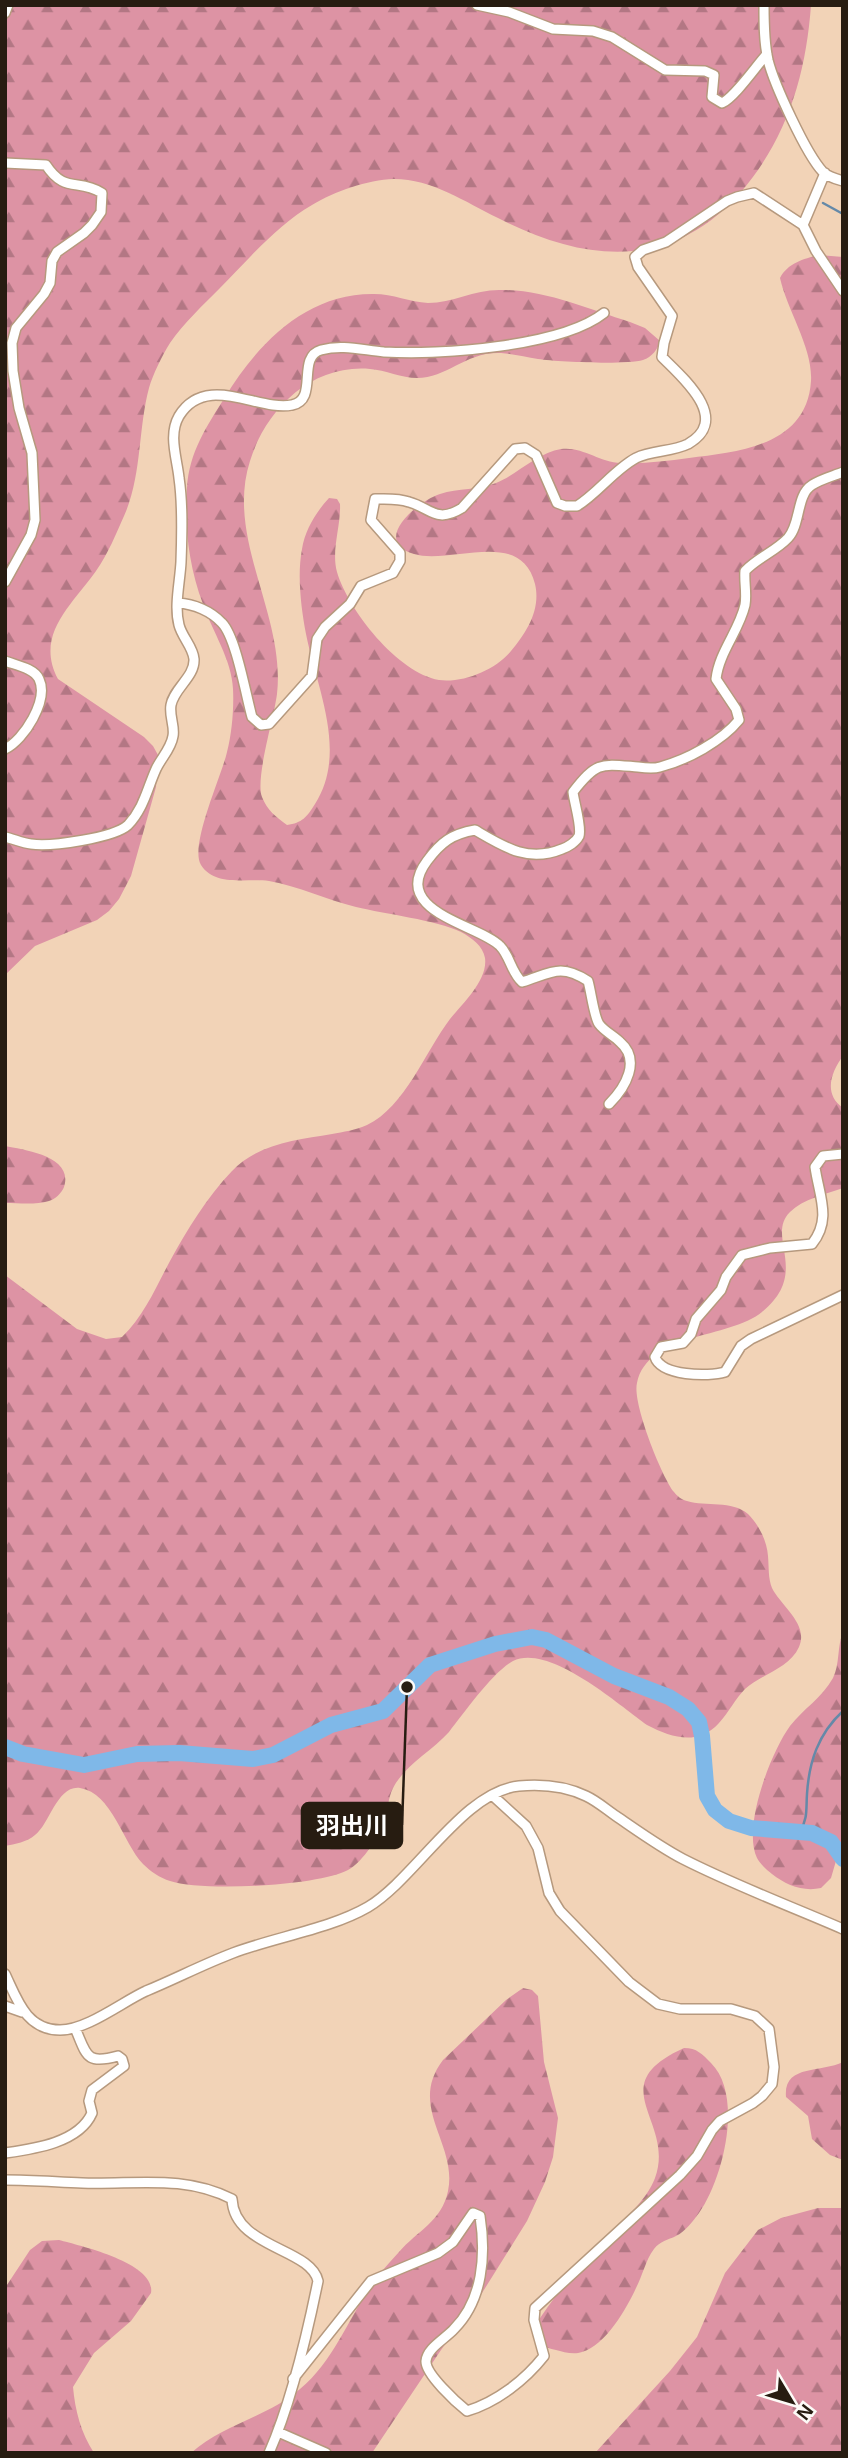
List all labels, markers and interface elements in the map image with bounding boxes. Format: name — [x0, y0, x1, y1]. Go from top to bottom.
callout: 羽出川 — [302, 1803, 402, 1848]
text: 羽出川 — [316, 1812, 388, 1839]
north arrow — [757, 2367, 827, 2437]
text: N — [793, 2400, 818, 2424]

